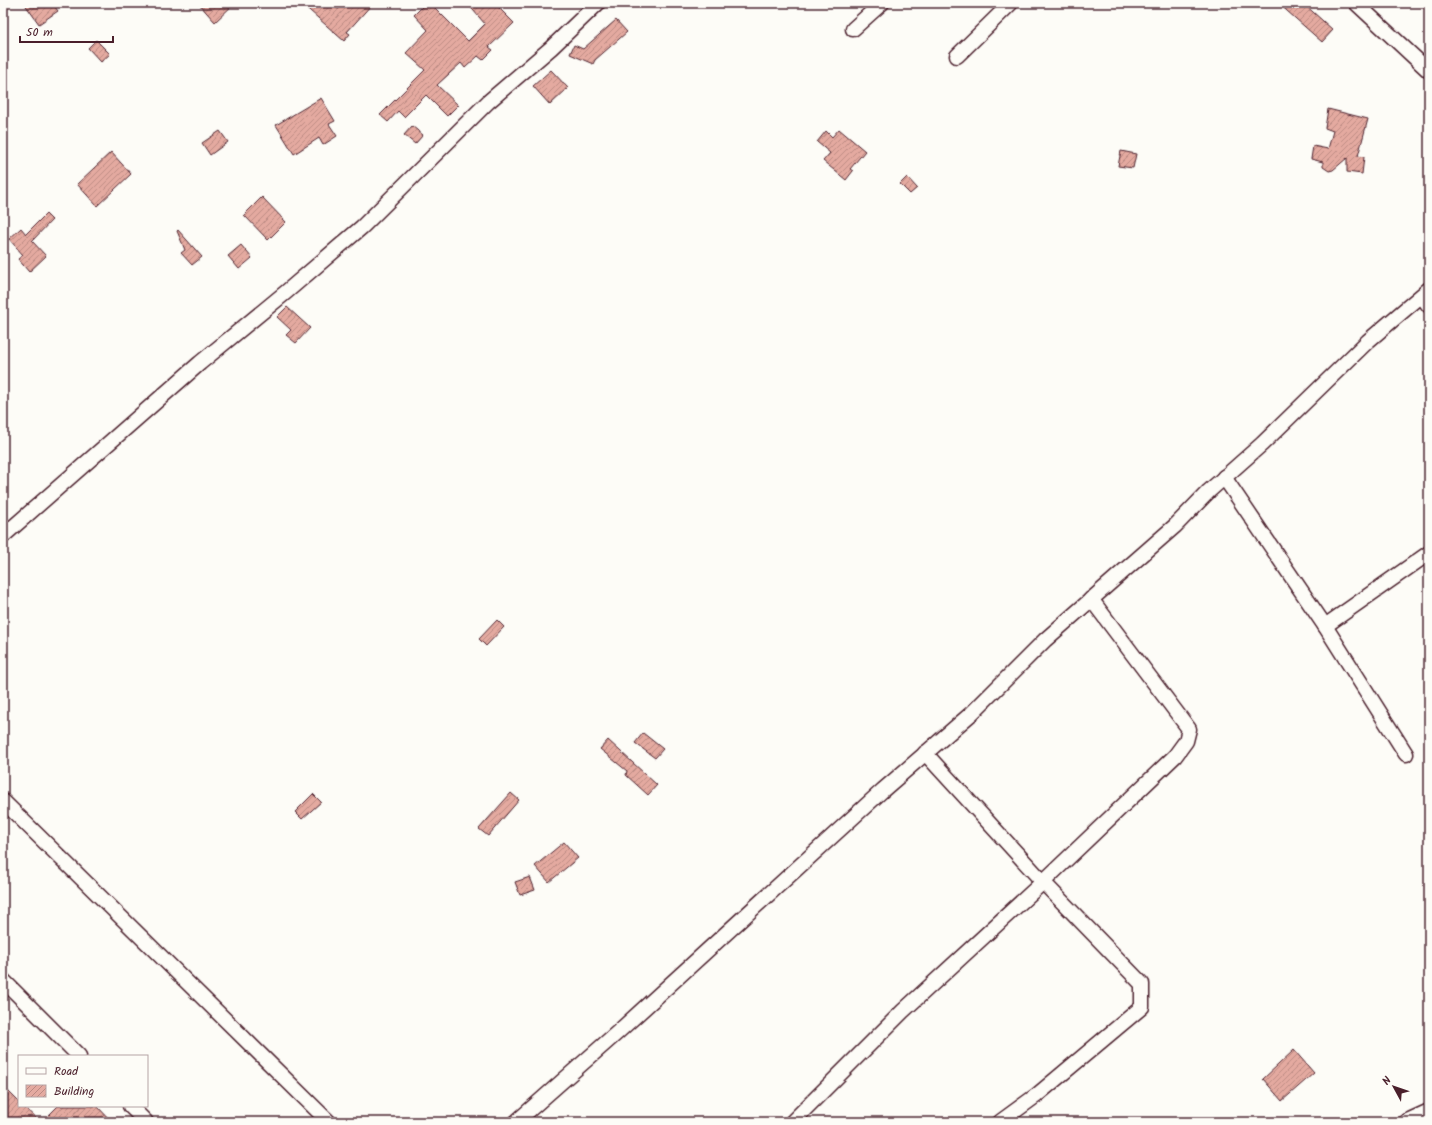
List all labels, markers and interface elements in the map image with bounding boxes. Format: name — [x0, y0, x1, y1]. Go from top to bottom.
scale bar — [20, 18, 113, 44]
text: 50 m — [26, 23, 53, 42]
legend — [18, 1055, 148, 1107]
text: Road — [54, 1062, 79, 1081]
north arrow — [1374, 1067, 1414, 1107]
text: N — [1378, 1073, 1396, 1090]
text: Building — [54, 1082, 94, 1101]

